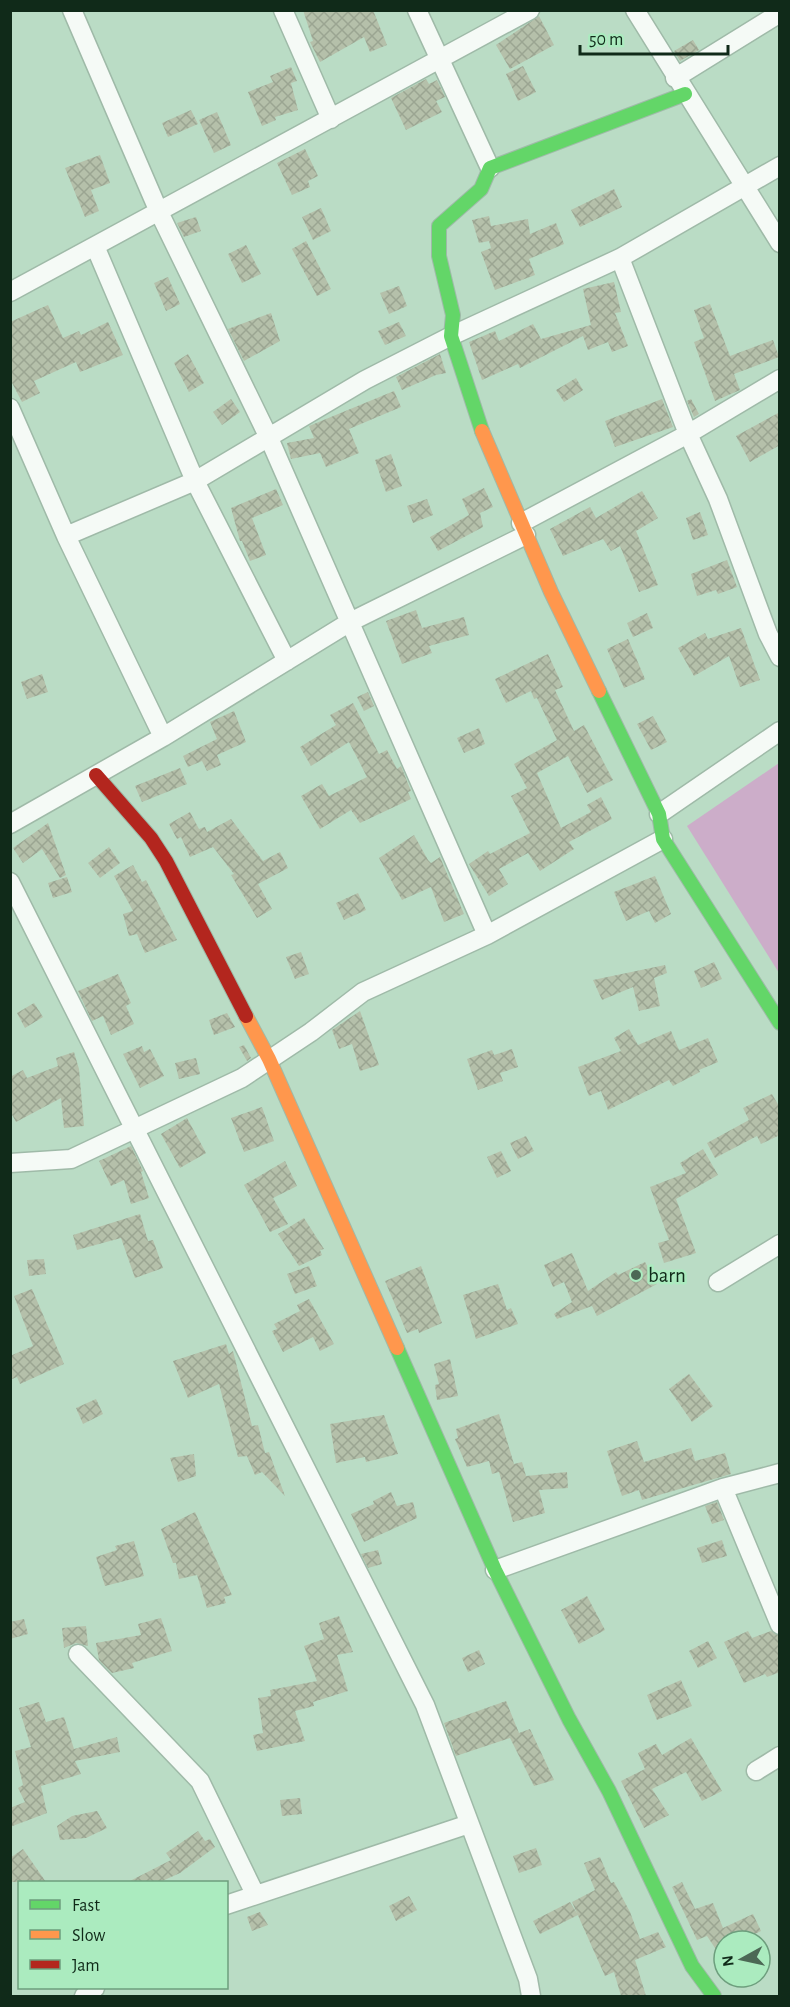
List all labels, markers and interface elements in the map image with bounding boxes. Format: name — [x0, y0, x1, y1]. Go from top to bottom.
scale bar — [580, 18, 728, 56]
text: 50 m — [589, 31, 623, 49]
place label: barn — [648, 1265, 686, 1286]
marker: barn — [629, 1268, 643, 1282]
legend — [18, 1881, 228, 1989]
text: Fast — [72, 1897, 100, 1915]
text: Slow — [72, 1927, 105, 1945]
north arrow — [712, 1929, 772, 1989]
text: N — [719, 1954, 737, 1968]
text: Jam — [72, 1957, 100, 1975]

